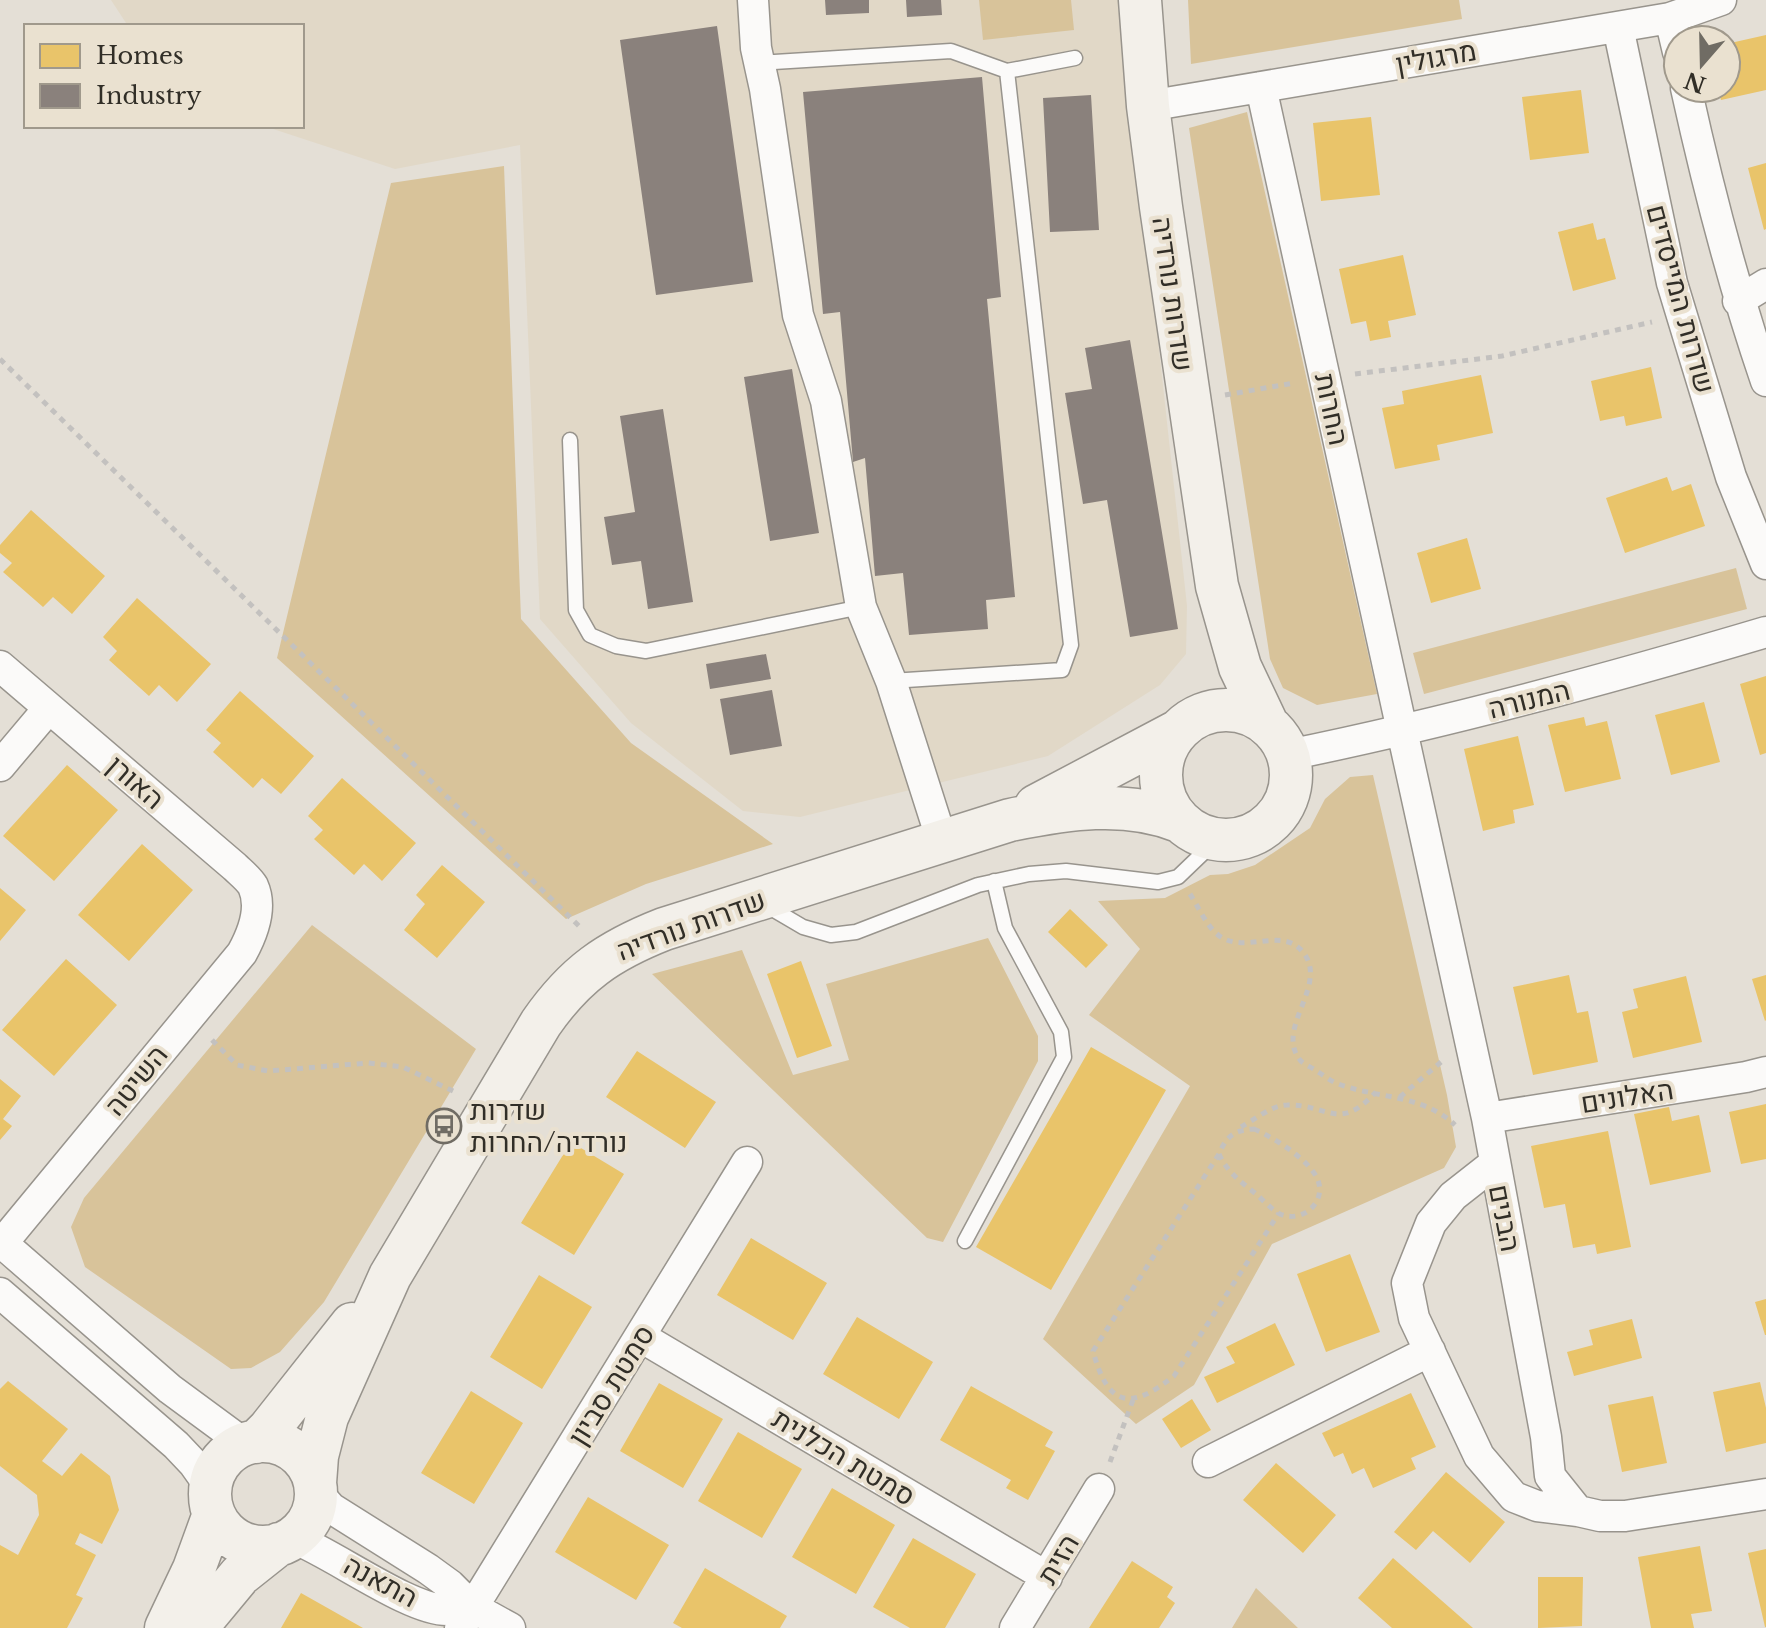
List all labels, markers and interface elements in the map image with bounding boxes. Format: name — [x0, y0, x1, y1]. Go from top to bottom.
legend — [24, 24, 304, 128]
north arrow — [1662, 24, 1742, 104]
street label: מרגולין — [1393, 33, 1479, 82]
text: Homes — [96, 41, 184, 70]
text: N — [1681, 66, 1710, 99]
text: Industry — [96, 81, 202, 110]
street label: שדרות המייסדים — [1638, 201, 1723, 397]
street label: שדרות נורדיה — [1144, 214, 1201, 374]
street label: החרות — [1307, 370, 1356, 448]
street label: המנורה — [1485, 672, 1574, 726]
street label: האורן — [100, 748, 171, 817]
street label: שדרות נורדיה — [612, 882, 770, 969]
street label: השיטה — [97, 1038, 175, 1123]
street label: האלונים — [1578, 1072, 1676, 1121]
place label: שדרות נורדיה/החרות — [470, 1093, 627, 1160]
bus stop icon: שדרות נורדיה/החרות — [425, 1107, 463, 1145]
street label: הבנים — [1481, 1182, 1528, 1255]
street label: סמטת סביון — [561, 1318, 662, 1452]
street label: סמטת הכלנית — [766, 1401, 921, 1514]
street label: הזית — [1030, 1528, 1087, 1591]
street label: התאנה — [338, 1548, 424, 1615]

